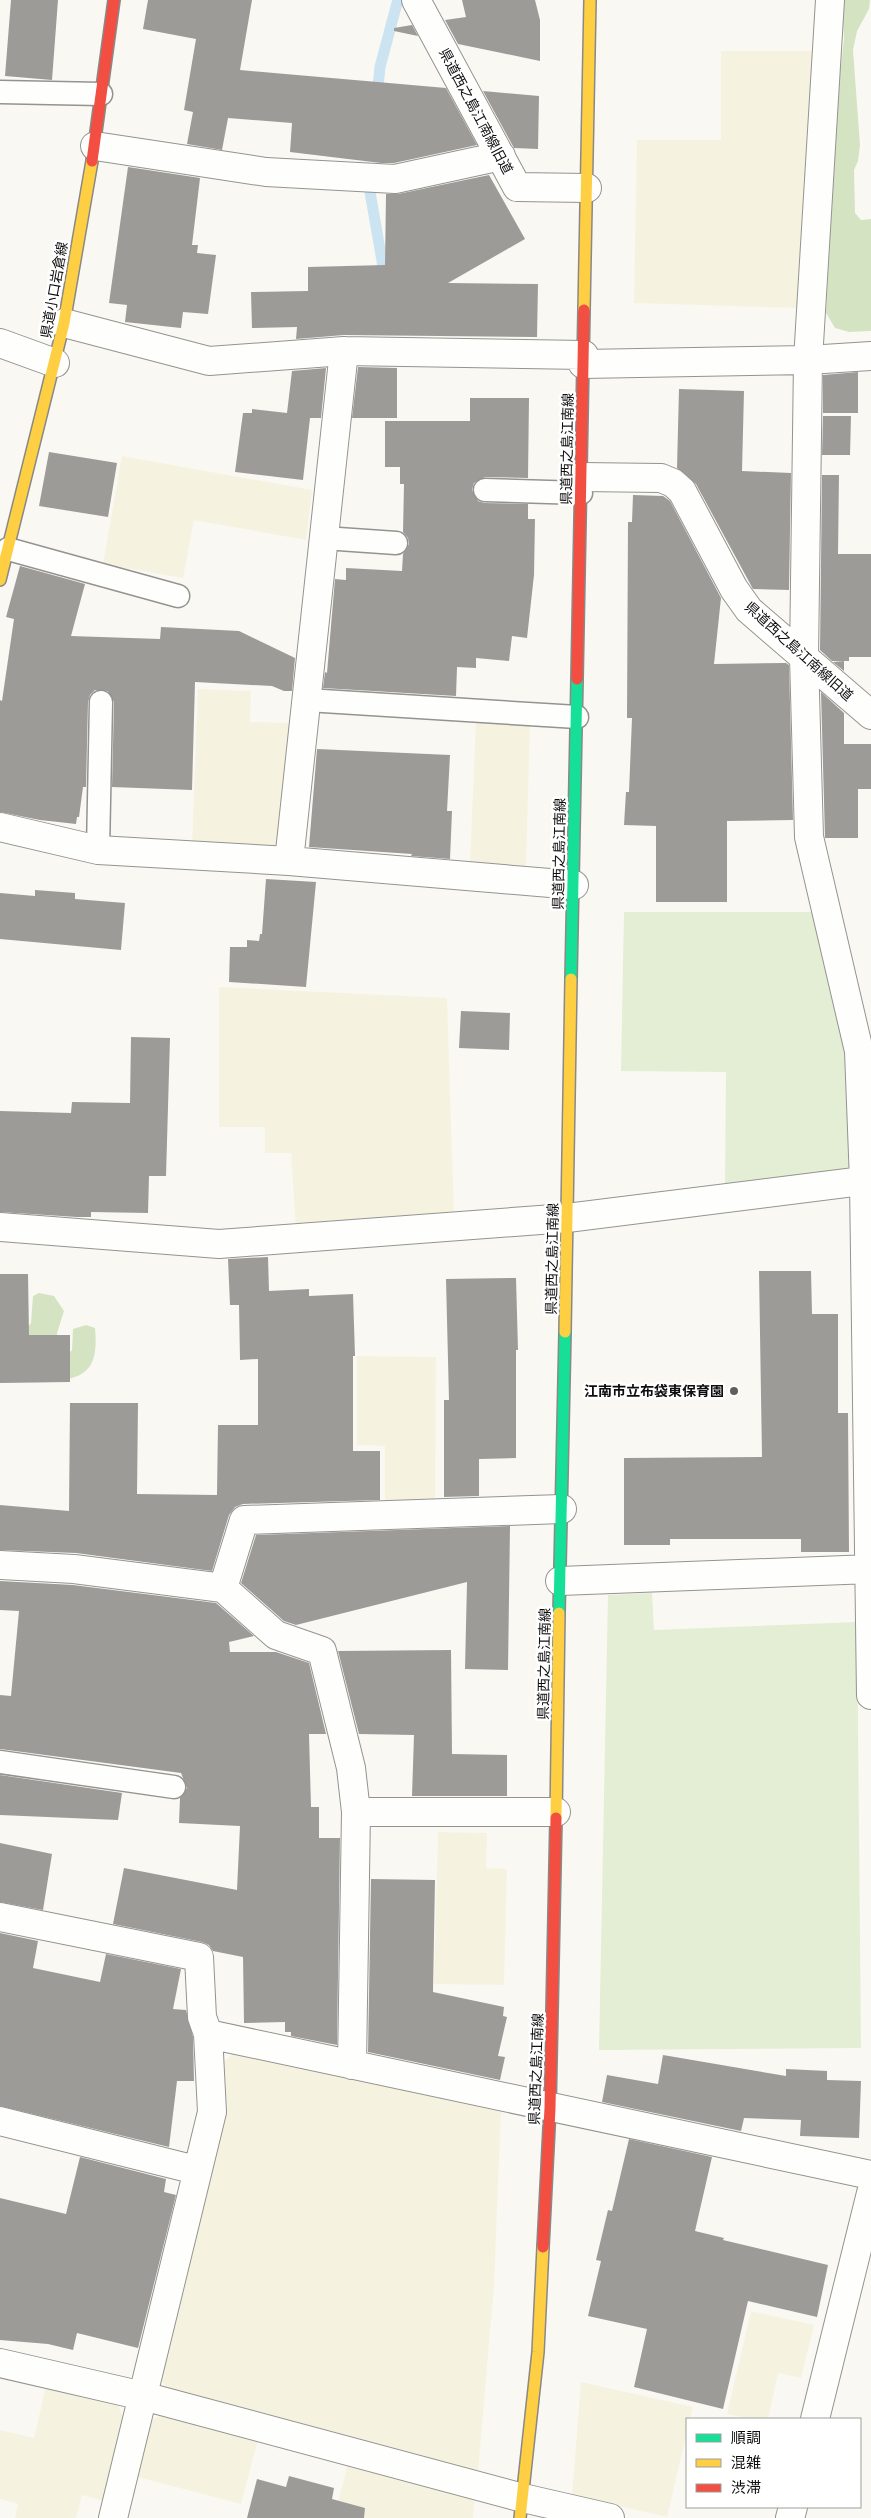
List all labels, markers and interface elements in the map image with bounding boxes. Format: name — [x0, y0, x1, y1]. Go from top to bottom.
street label: 県道西之島江南線旧道 — [436, 46, 515, 177]
street label: 県道小口岩倉線 — [39, 241, 70, 340]
street label: 県道西之島江南線 — [559, 393, 576, 505]
street label: 県道西之島江南線旧道 — [742, 599, 856, 704]
street label: 県道西之島江南線 — [551, 798, 568, 910]
street label: 県道西之島江南線 — [544, 1203, 561, 1315]
place label: 江南市立布袋東保育園 — [584, 1383, 724, 1399]
marker: 江南市立布袋東保育園 — [728, 1385, 740, 1397]
street label: 県道西之島江南線 — [536, 1608, 553, 1720]
street label: 県道西之島江南線 — [527, 2013, 546, 2125]
legend — [686, 2418, 861, 2508]
text: 順調 — [731, 2430, 761, 2446]
text: 混雑 — [731, 2455, 761, 2471]
text: 渋滞 — [731, 2480, 761, 2496]

